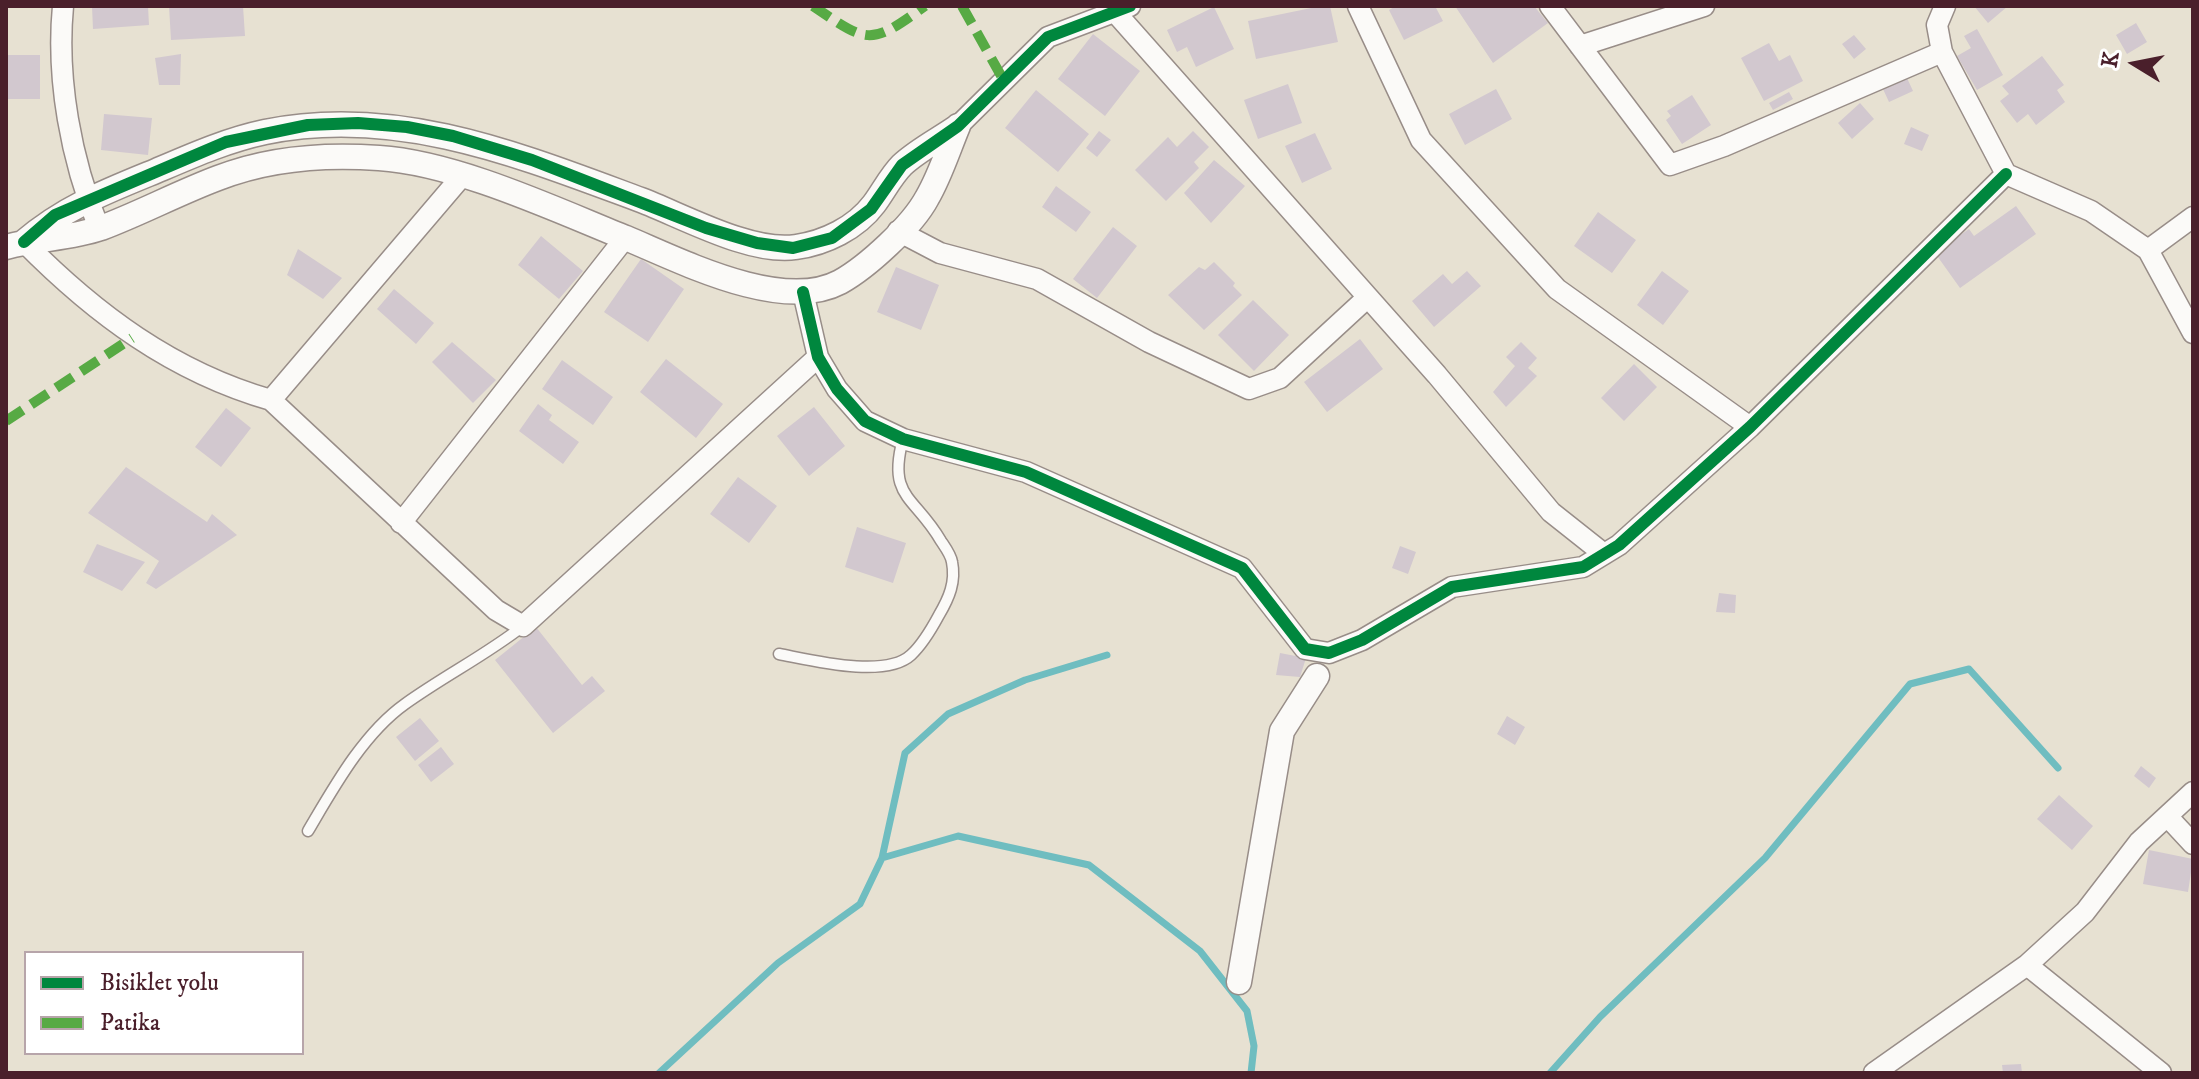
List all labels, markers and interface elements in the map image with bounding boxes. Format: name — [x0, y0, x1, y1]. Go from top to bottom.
north arrow — [2095, 24, 2175, 104]
text: K — [2096, 50, 2126, 70]
legend — [24, 951, 304, 1055]
text: Bisiklet yolu — [100, 968, 219, 998]
text: Patika — [100, 1008, 160, 1038]

